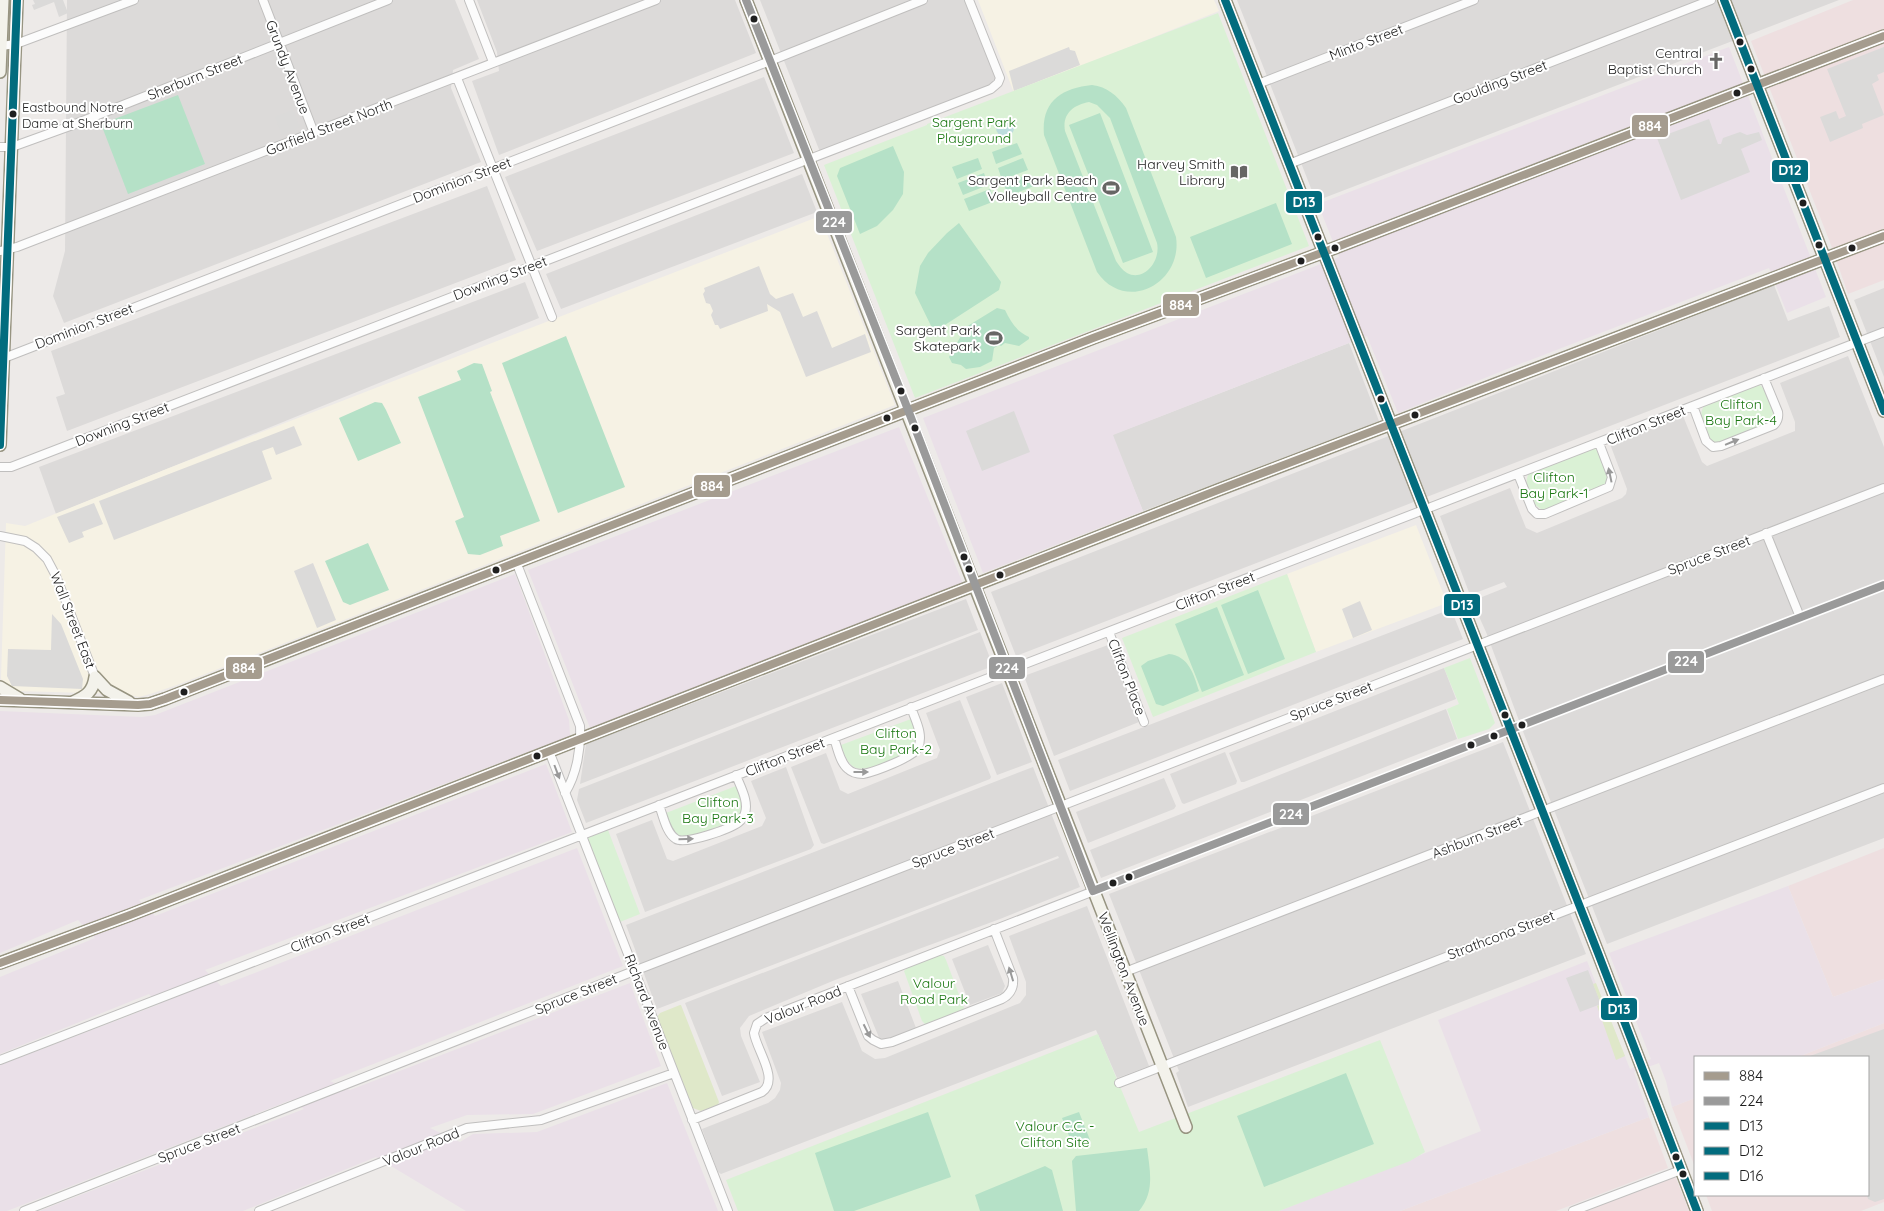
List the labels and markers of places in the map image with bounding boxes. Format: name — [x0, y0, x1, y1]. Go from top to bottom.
unlabelled marker — [749, 14, 759, 24]
unlabelled marker — [1735, 37, 1745, 47]
place label: Central Baptist Church — [1608, 44, 1702, 78]
church icon: Central Baptist Church — [1706, 51, 1726, 71]
unlabelled marker — [1746, 64, 1756, 74]
unlabelled marker — [1732, 88, 1742, 98]
place label: Eastbound Notre Dame at Sherburn — [22, 99, 133, 131]
marker: Eastbound Notre Dame at Sherburn — [8, 109, 18, 119]
place label: Harvey Smith Library — [1137, 155, 1225, 189]
library icon: Harvey Smith Library — [1229, 162, 1249, 182]
place label: Sargent Park Beach Volleyball Centre — [968, 171, 1097, 205]
sports icon: Sargent Park Beach Volleyball Centre — [1101, 178, 1121, 198]
unlabelled marker — [1798, 198, 1808, 208]
unlabelled marker — [1313, 232, 1323, 242]
unlabelled marker — [1814, 240, 1824, 250]
unlabelled marker — [1330, 243, 1340, 253]
unlabelled marker — [1847, 243, 1857, 253]
unlabelled marker — [1296, 256, 1306, 266]
place label: Sargent Park Skatepark — [896, 321, 980, 355]
sports icon: Sargent Park Skatepark — [984, 328, 1004, 348]
unlabelled marker — [896, 386, 906, 396]
unlabelled marker — [1376, 394, 1386, 404]
unlabelled marker — [1410, 410, 1420, 420]
unlabelled marker — [882, 413, 892, 423]
unlabelled marker — [910, 423, 920, 433]
unlabelled marker — [959, 552, 969, 562]
unlabelled marker — [964, 564, 974, 574]
unlabelled marker — [491, 565, 501, 575]
unlabelled marker — [995, 570, 1005, 580]
unlabelled marker — [179, 687, 189, 697]
unlabelled marker — [1500, 710, 1510, 720]
unlabelled marker — [1517, 720, 1527, 730]
unlabelled marker — [1489, 731, 1499, 741]
unlabelled marker — [1466, 740, 1476, 750]
unlabelled marker — [532, 751, 542, 761]
unlabelled marker — [1124, 872, 1134, 882]
unlabelled marker — [1108, 878, 1118, 888]
unlabelled marker — [1671, 1152, 1681, 1162]
unlabelled marker — [1678, 1169, 1688, 1179]

